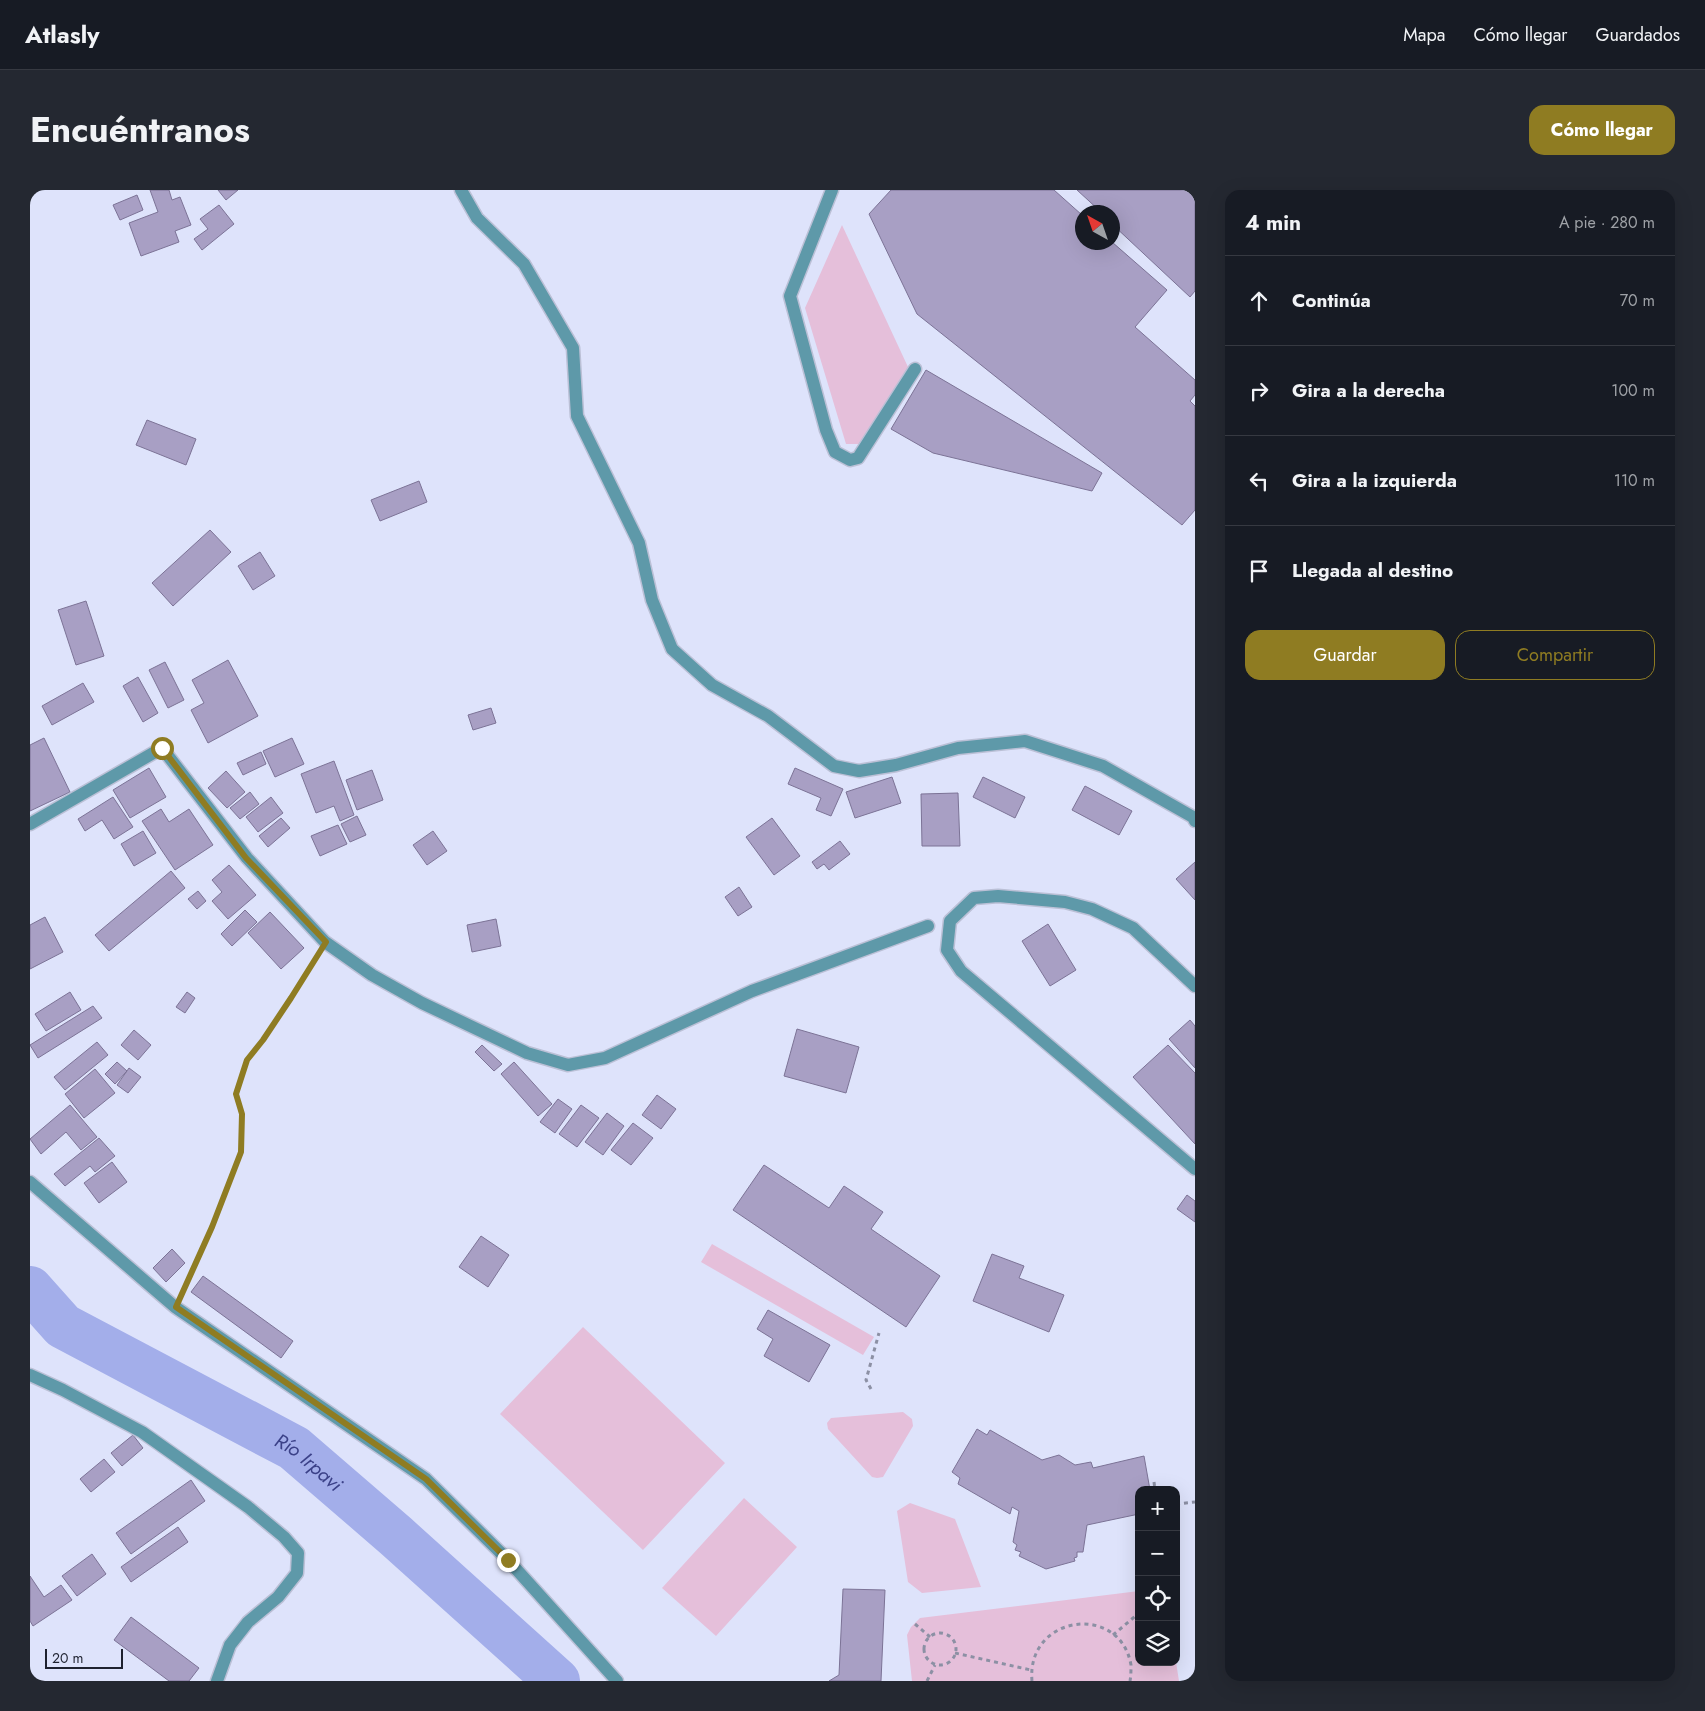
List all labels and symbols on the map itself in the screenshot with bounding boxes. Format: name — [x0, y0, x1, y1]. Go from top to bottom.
north arrow — [1075, 205, 1120, 250]
route start — [151, 737, 174, 760]
water label: Río Irpavi — [270, 1426, 349, 1499]
route end — [497, 1549, 520, 1572]
scale bar — [45, 1646, 122, 1669]

